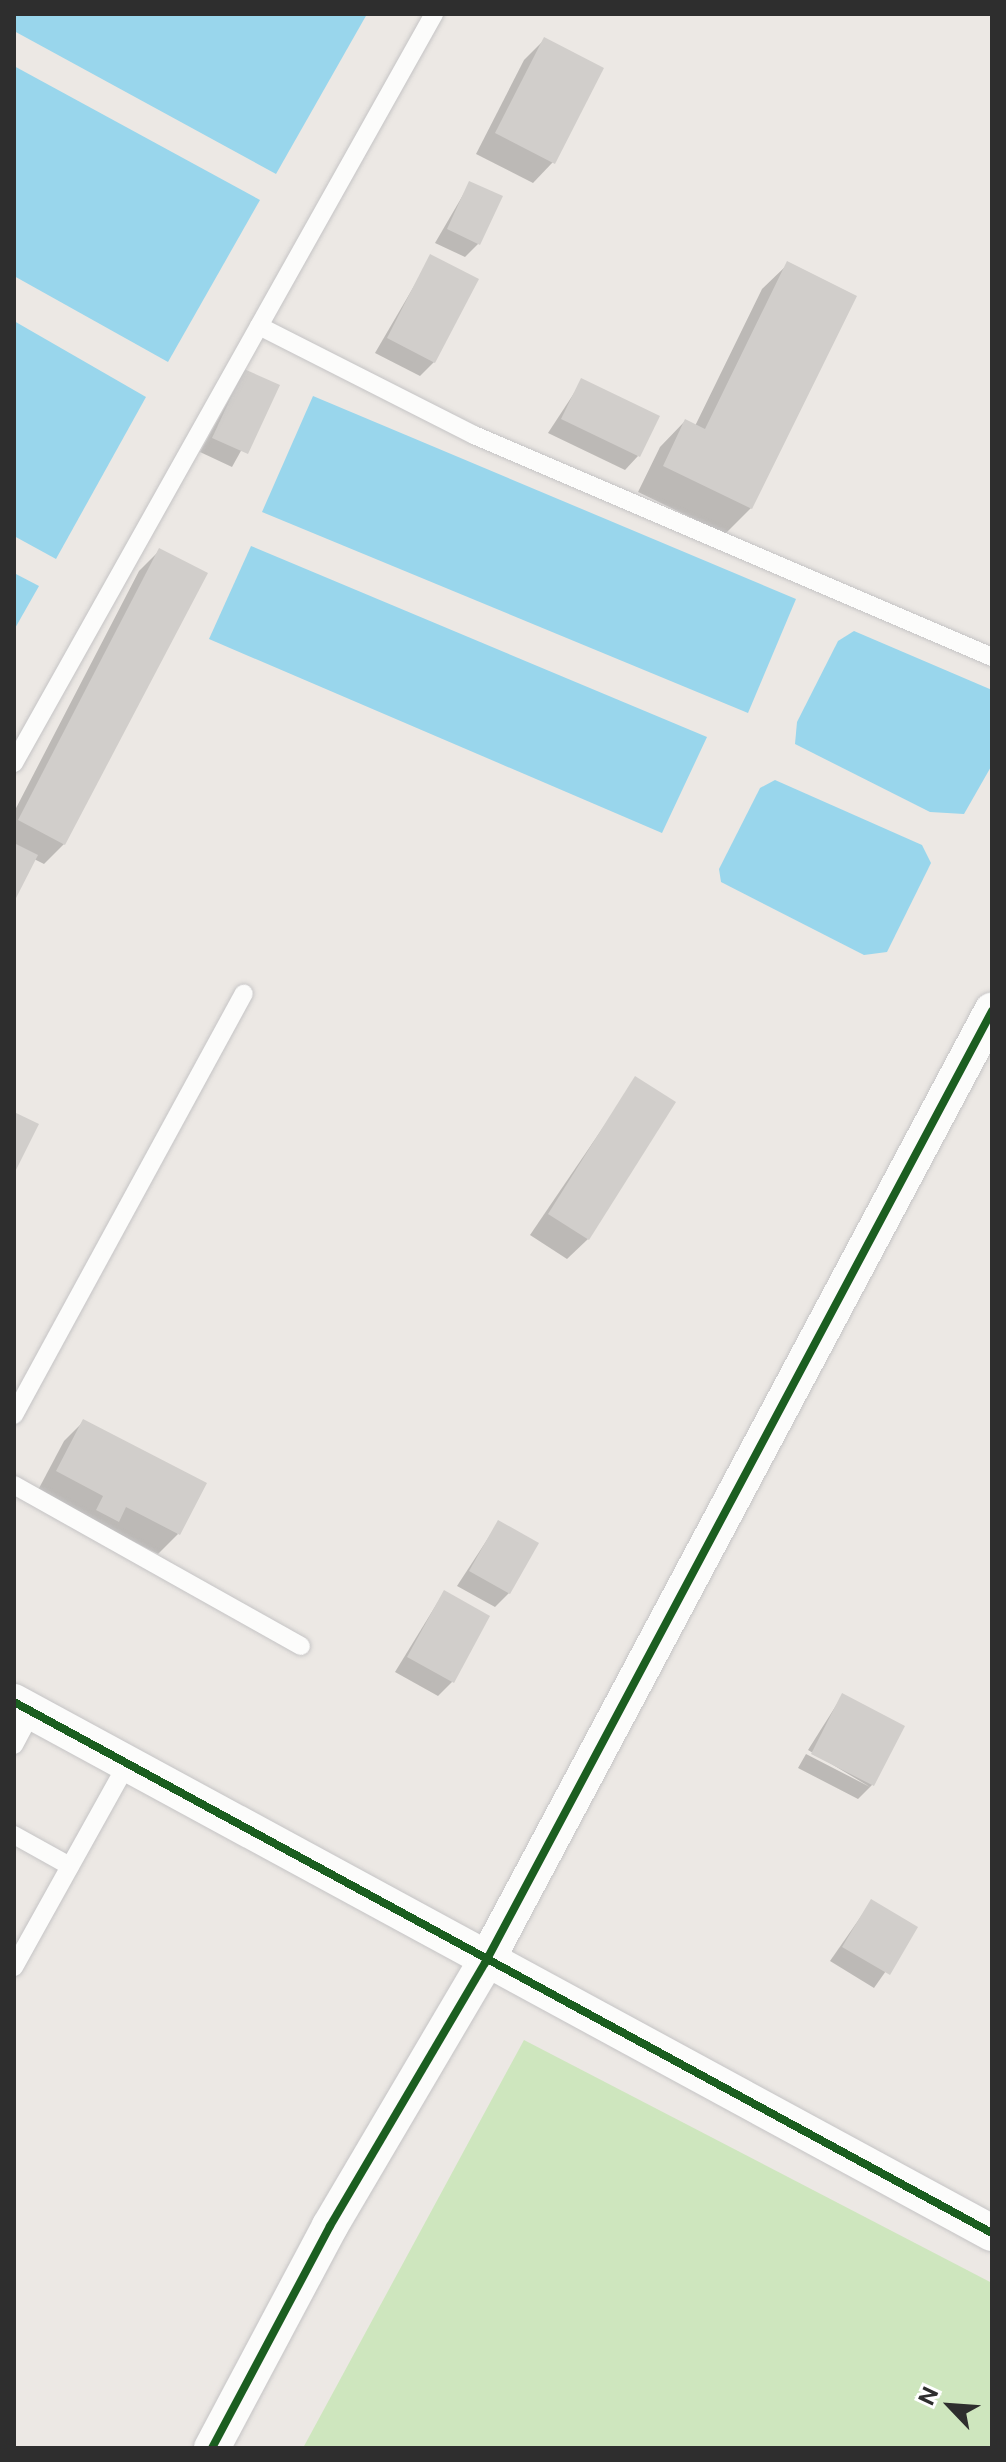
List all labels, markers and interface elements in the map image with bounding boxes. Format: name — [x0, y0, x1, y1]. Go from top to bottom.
north arrow — [910, 2366, 990, 2446]
text: N — [913, 2383, 944, 2409]

